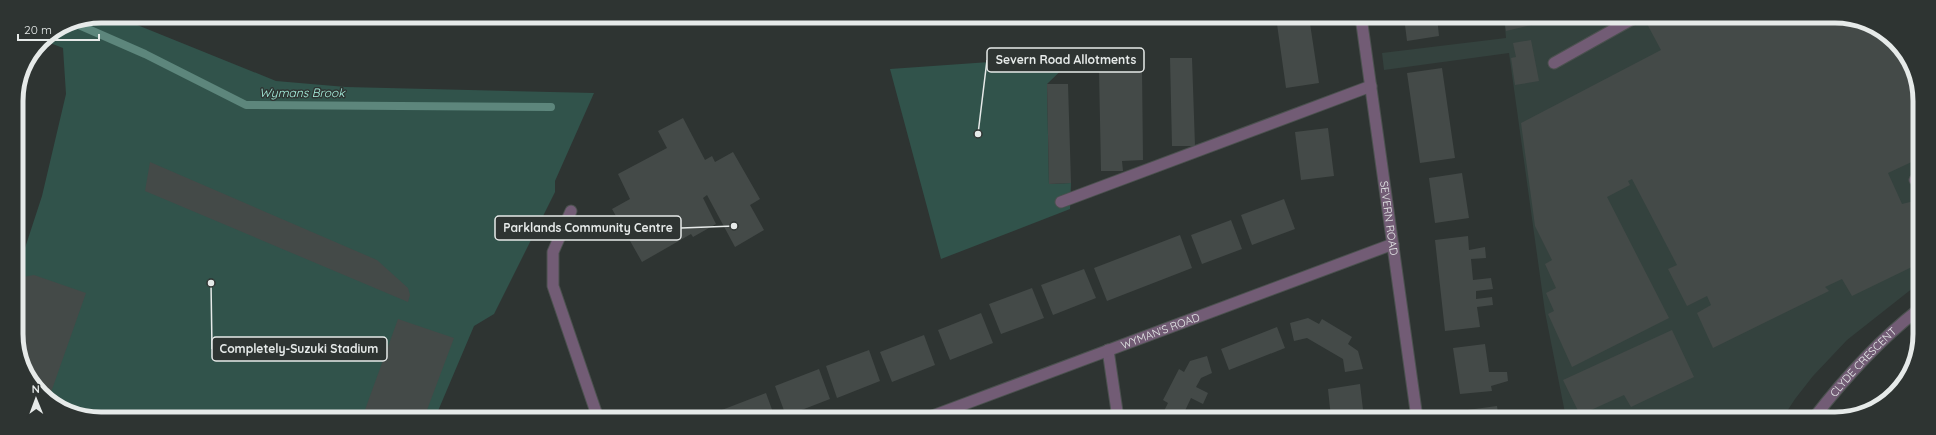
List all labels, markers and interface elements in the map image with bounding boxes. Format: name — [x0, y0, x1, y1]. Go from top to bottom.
scale bar — [18, 16, 99, 42]
text: 20 m — [24, 22, 52, 37]
callout: Severn Road Allotments — [987, 48, 1144, 72]
text: Severn Road Allotments — [996, 52, 1136, 67]
water label: Wymans Brook — [259, 85, 346, 100]
street label: SEVERN ROAD — [1377, 180, 1401, 256]
callout: Parklands Community Centre — [495, 216, 681, 240]
text: Parklands Community Centre — [503, 220, 673, 235]
street label: WYMAN'S ROAD — [1119, 310, 1202, 352]
street label: CLYDE CRESCENT — [1827, 324, 1900, 400]
callout: Completely-Suzuki Stadium — [212, 337, 387, 361]
text: Completely-Suzuki Stadium — [220, 341, 378, 356]
north arrow — [16, 379, 56, 419]
text: N — [32, 382, 40, 396]

